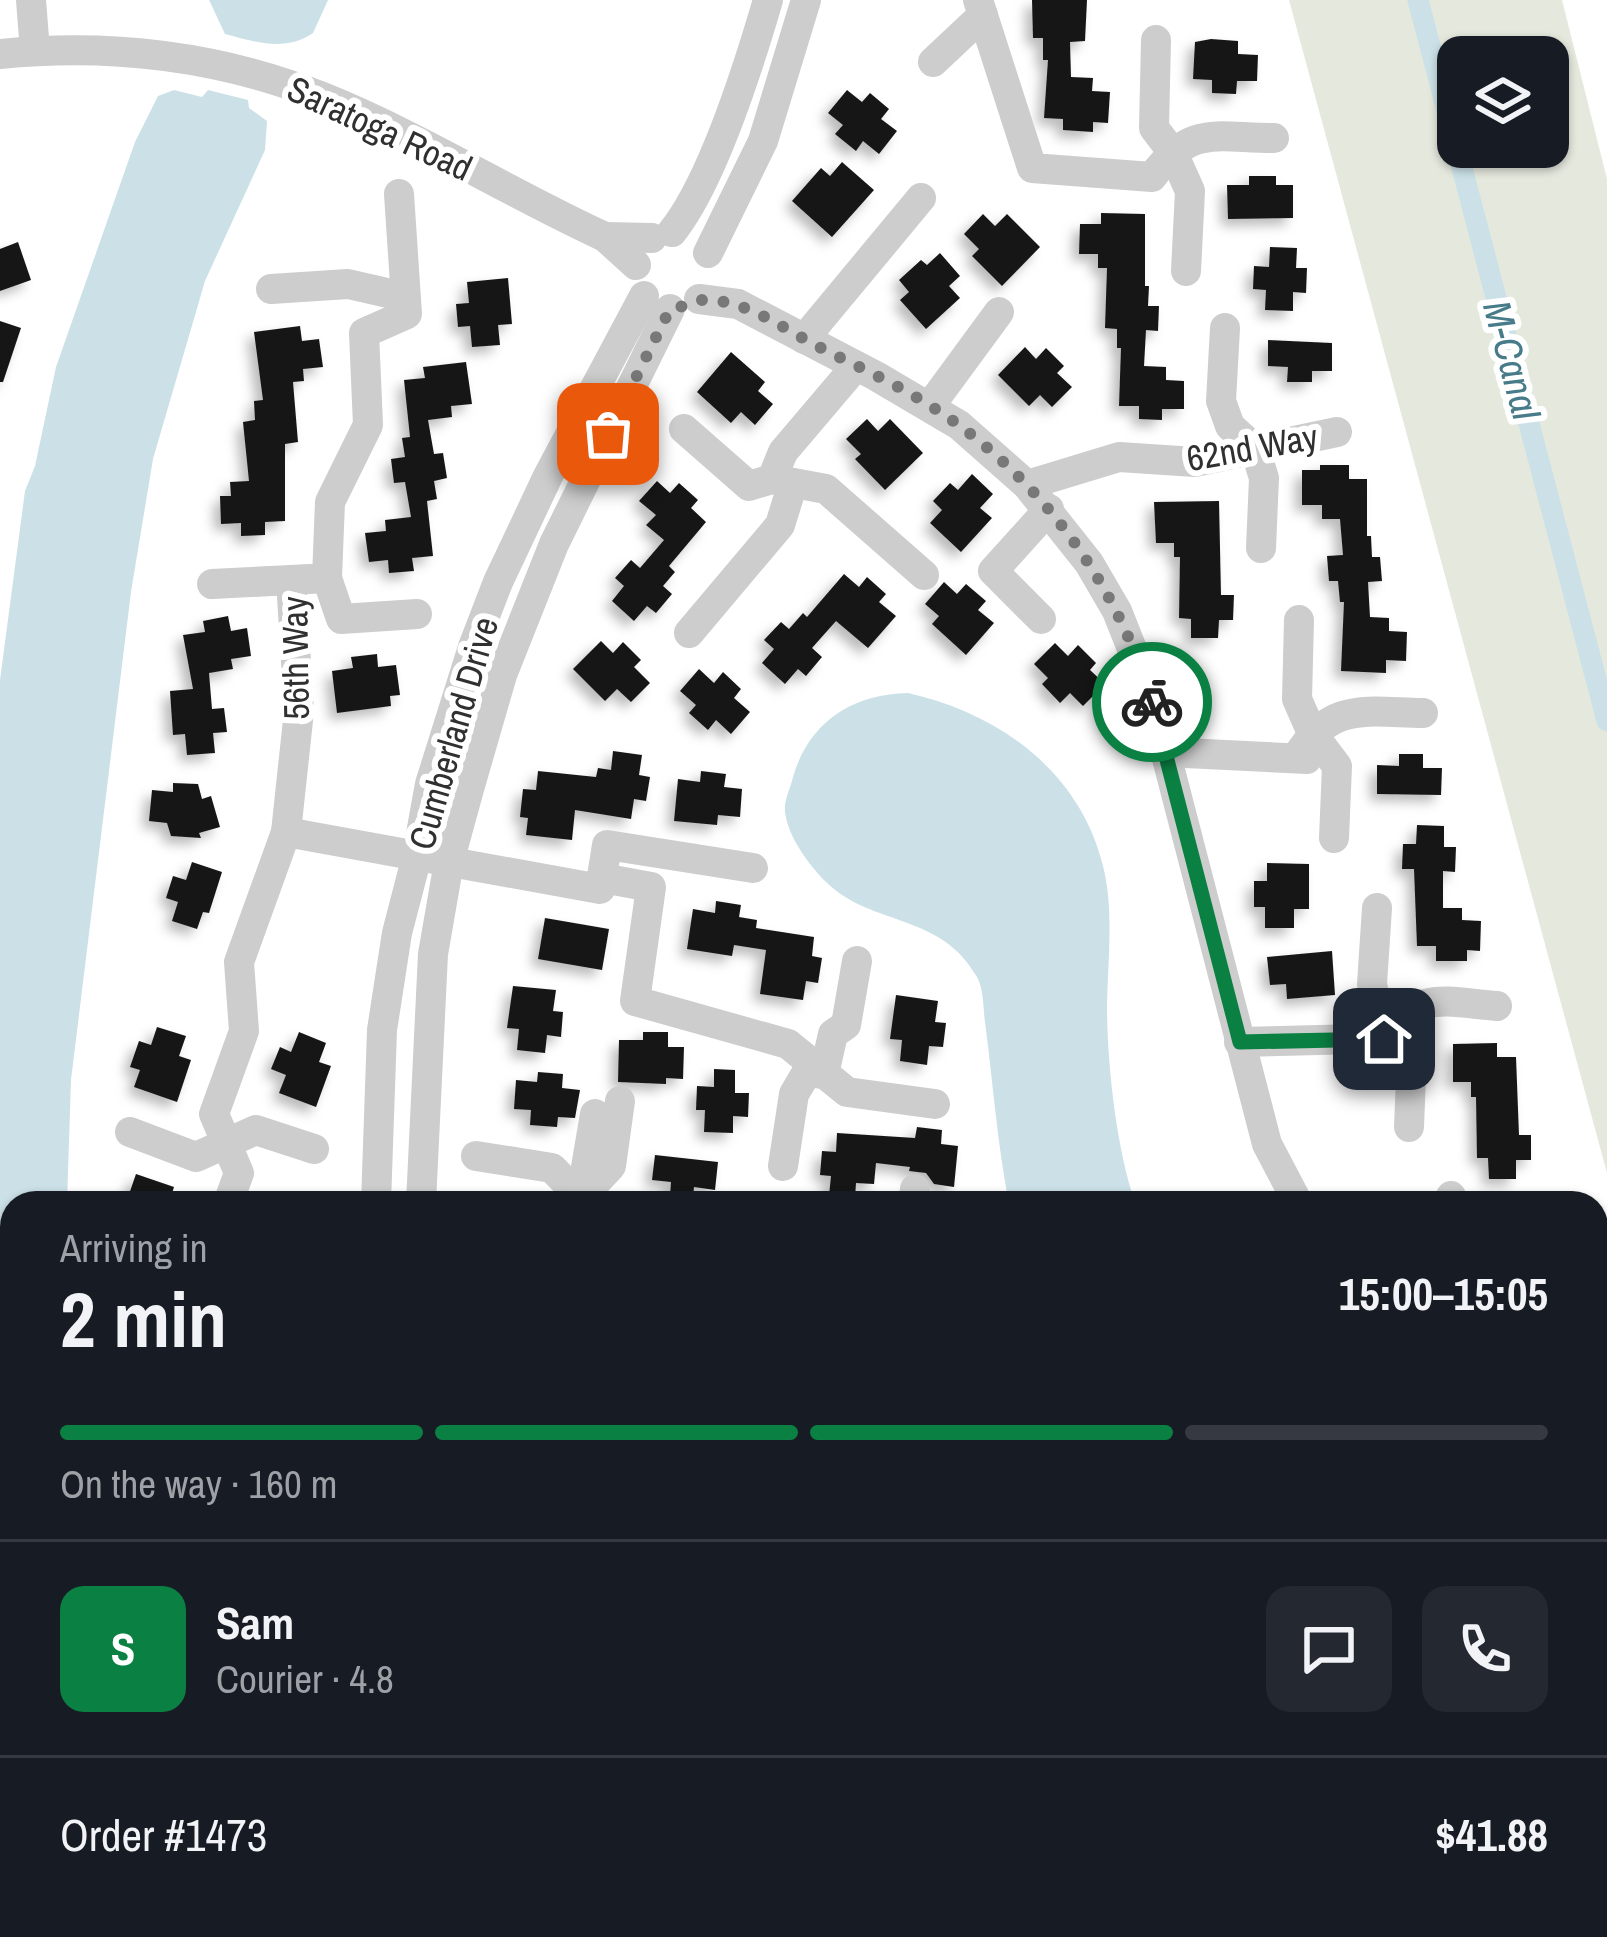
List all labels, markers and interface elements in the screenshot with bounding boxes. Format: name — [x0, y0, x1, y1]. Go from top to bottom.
map controls — [1437, 36, 1569, 168]
button: layers — [1437, 36, 1569, 168]
street label: Saratoga Road — [280, 64, 480, 192]
water label: M-Canal — [1471, 295, 1553, 426]
pin — [557, 383, 659, 485]
icon: bag — [575, 401, 641, 467]
street label: 62nd Way — [1183, 412, 1321, 482]
street label: 56th Way — [270, 596, 320, 720]
street label: Cumberland Drive — [397, 611, 509, 855]
courier — [1092, 642, 1212, 762]
icon: bike — [1119, 669, 1185, 735]
pin — [1333, 988, 1435, 1090]
icon: home — [1351, 1006, 1417, 1072]
text: Arriving in — [60, 1222, 208, 1274]
text: 15:00–15:05 — [1339, 1263, 1548, 1324]
text: 2 min — [60, 1266, 227, 1371]
text: On the way · 160 m — [60, 1458, 337, 1510]
button: chat — [1266, 1586, 1392, 1712]
button: phone — [1422, 1586, 1548, 1712]
text: Sam — [216, 1592, 294, 1653]
text: S — [111, 1618, 135, 1679]
text: Courier · 4.8 — [216, 1653, 394, 1705]
text: Order #1473 — [60, 1804, 267, 1865]
text: $41.88 — [1435, 1804, 1548, 1865]

